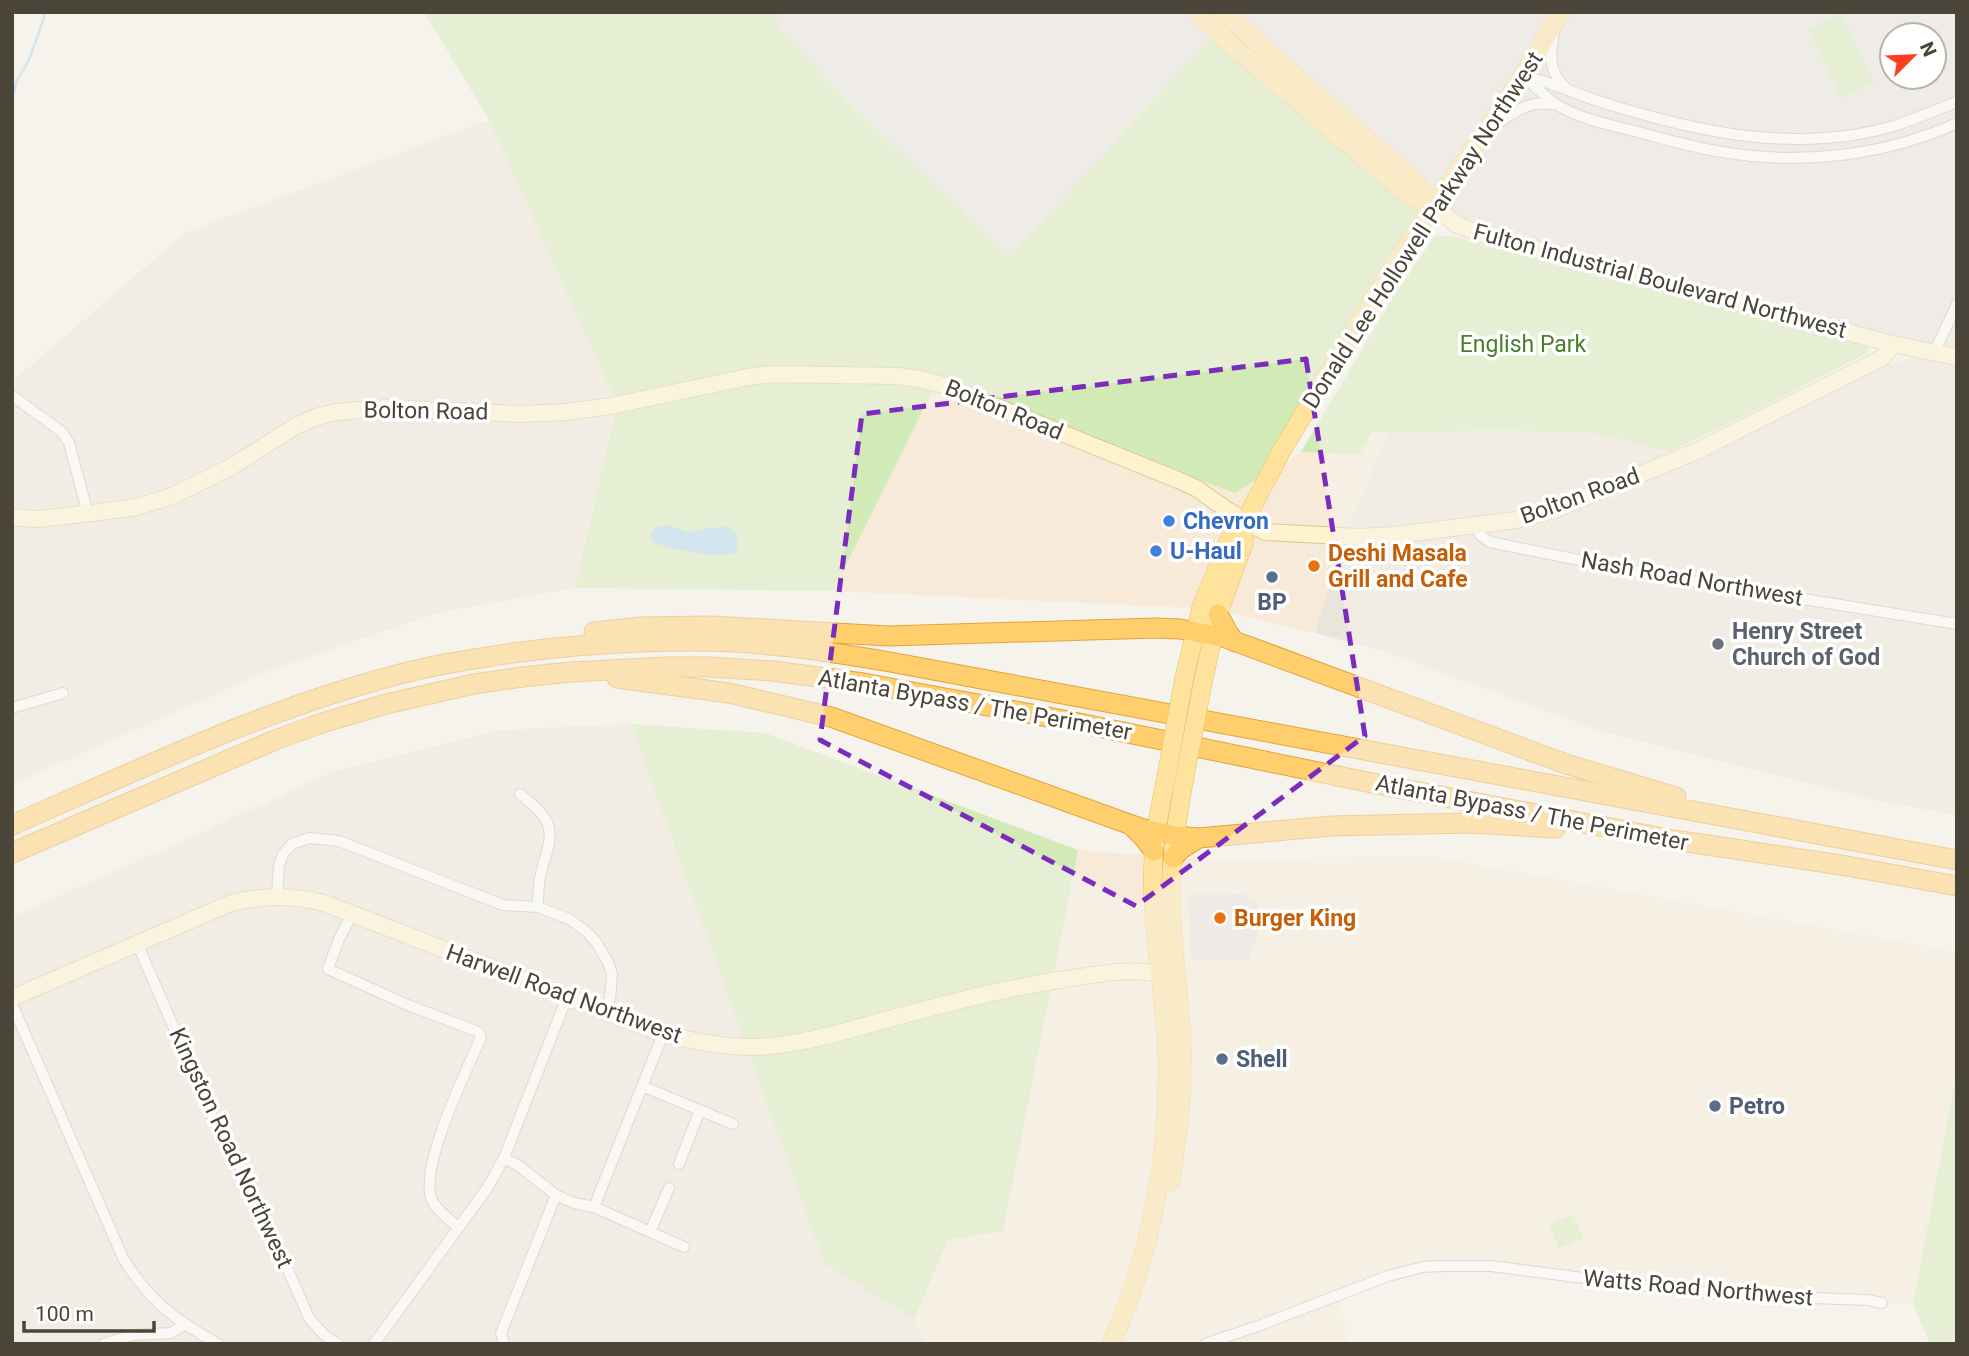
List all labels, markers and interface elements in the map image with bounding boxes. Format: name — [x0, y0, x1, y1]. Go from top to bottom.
north arrow — [1878, 21, 1948, 91]
text: N — [1915, 38, 1941, 60]
street label: Donald Lee Hollowell Parkway Northwest — [1297, 47, 1549, 413]
street label: Fulton Industrial Boulevard Northwest — [1470, 218, 1850, 344]
park label: English Park — [1460, 331, 1587, 358]
street label: Bolton Road — [941, 374, 1067, 446]
street label: Bolton Road — [363, 396, 489, 426]
street label: Bolton Road — [1517, 462, 1643, 530]
place label: Chevron — [1183, 508, 1269, 535]
marker: Chevron — [1161, 513, 1177, 529]
place label: U-Haul — [1170, 538, 1242, 565]
place label: Deshi Masala Grill and Cafe — [1328, 540, 1468, 593]
marker: U-Haul — [1148, 543, 1164, 559]
street label: Nash Road Northwest — [1579, 546, 1805, 612]
marker: Deshi Masala Grill and Cafe — [1306, 558, 1322, 574]
marker: BP — [1264, 569, 1280, 585]
place label: BP — [1257, 589, 1287, 616]
place label: Henry Street Church of God — [1732, 618, 1880, 671]
marker: Henry Street Church of God — [1710, 636, 1726, 652]
street label: Atlanta Bypass / The Perimeter — [816, 664, 1134, 746]
street label: Atlanta Bypass / The Perimeter — [1373, 769, 1691, 857]
place label: Burger King — [1234, 905, 1356, 932]
marker: Burger King — [1212, 910, 1228, 926]
street label: Harwell Road Northwest — [443, 939, 685, 1049]
street label: Kingston Road Northwest — [163, 1024, 299, 1272]
place label: Shell — [1236, 1046, 1288, 1073]
marker: Shell — [1214, 1051, 1230, 1067]
place label: Petro — [1729, 1093, 1785, 1120]
marker: Petro — [1707, 1098, 1723, 1114]
street label: Watts Road Northwest — [1582, 1265, 1814, 1311]
scale bar — [24, 1290, 154, 1334]
text: 100 m — [35, 1302, 94, 1326]

